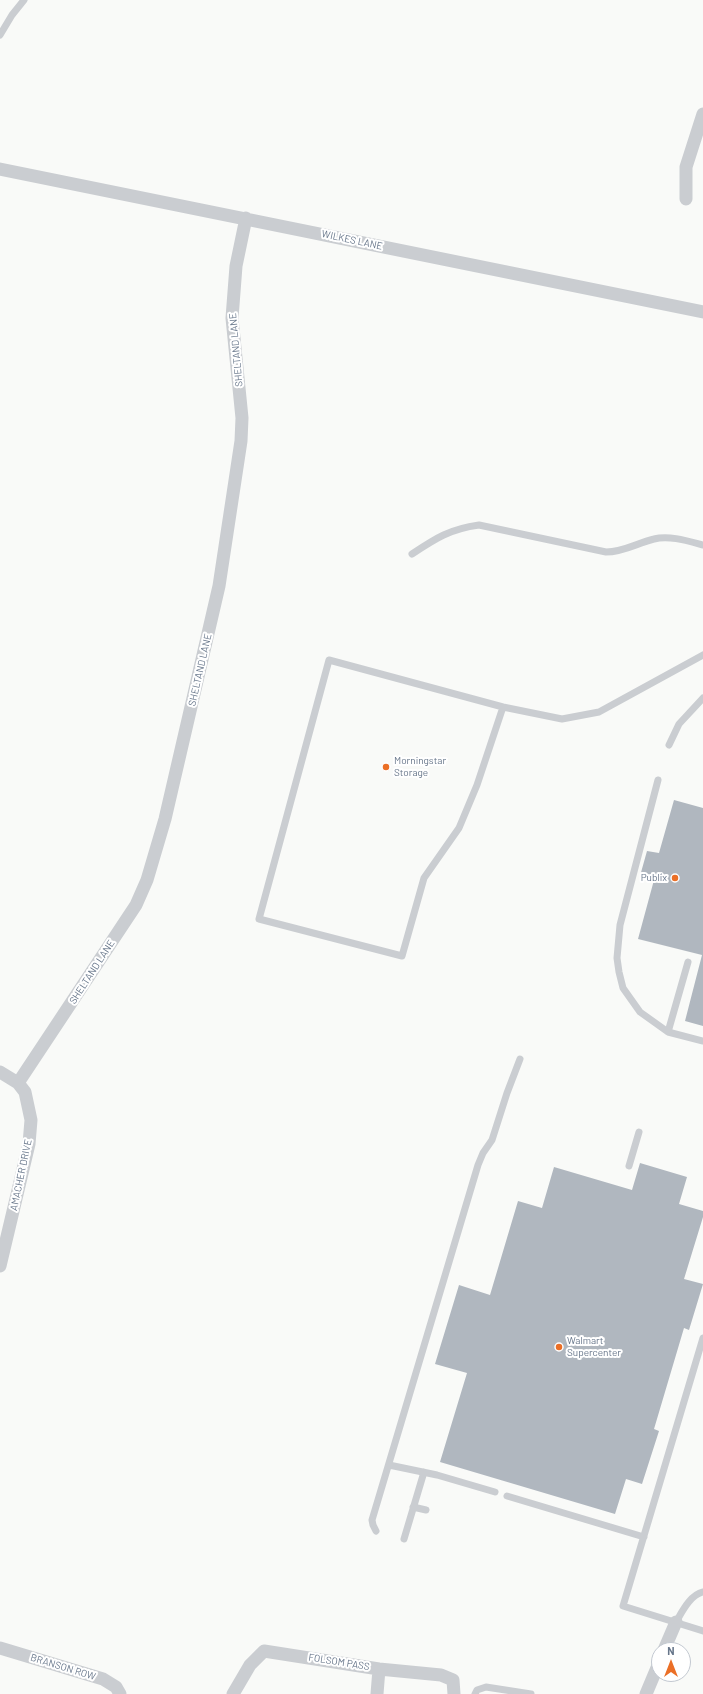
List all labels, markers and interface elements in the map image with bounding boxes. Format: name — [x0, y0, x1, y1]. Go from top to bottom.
street label: WILKES LANE — [320, 228, 384, 252]
street label: SHELTAND LANE — [227, 313, 245, 387]
street label: SHELTAND LANE — [186, 633, 214, 707]
place label: Morningstar Storage — [394, 755, 446, 778]
marker: Morningstar Storage — [381, 762, 391, 772]
place label: Publix — [641, 872, 667, 884]
marker: Publix — [670, 873, 680, 883]
street label: SHELTAND LANE — [67, 938, 117, 1006]
street label: AMACHER DRIVE — [8, 1138, 34, 1212]
place label: Walmart Supercenter — [567, 1335, 621, 1358]
marker: Walmart Supercenter — [554, 1342, 564, 1352]
north arrow — [651, 1642, 691, 1682]
text: N — [667, 1644, 675, 1657]
street label: BRANSON ROW — [29, 1651, 97, 1683]
street label: FOLSOM PASS — [308, 1651, 370, 1673]

